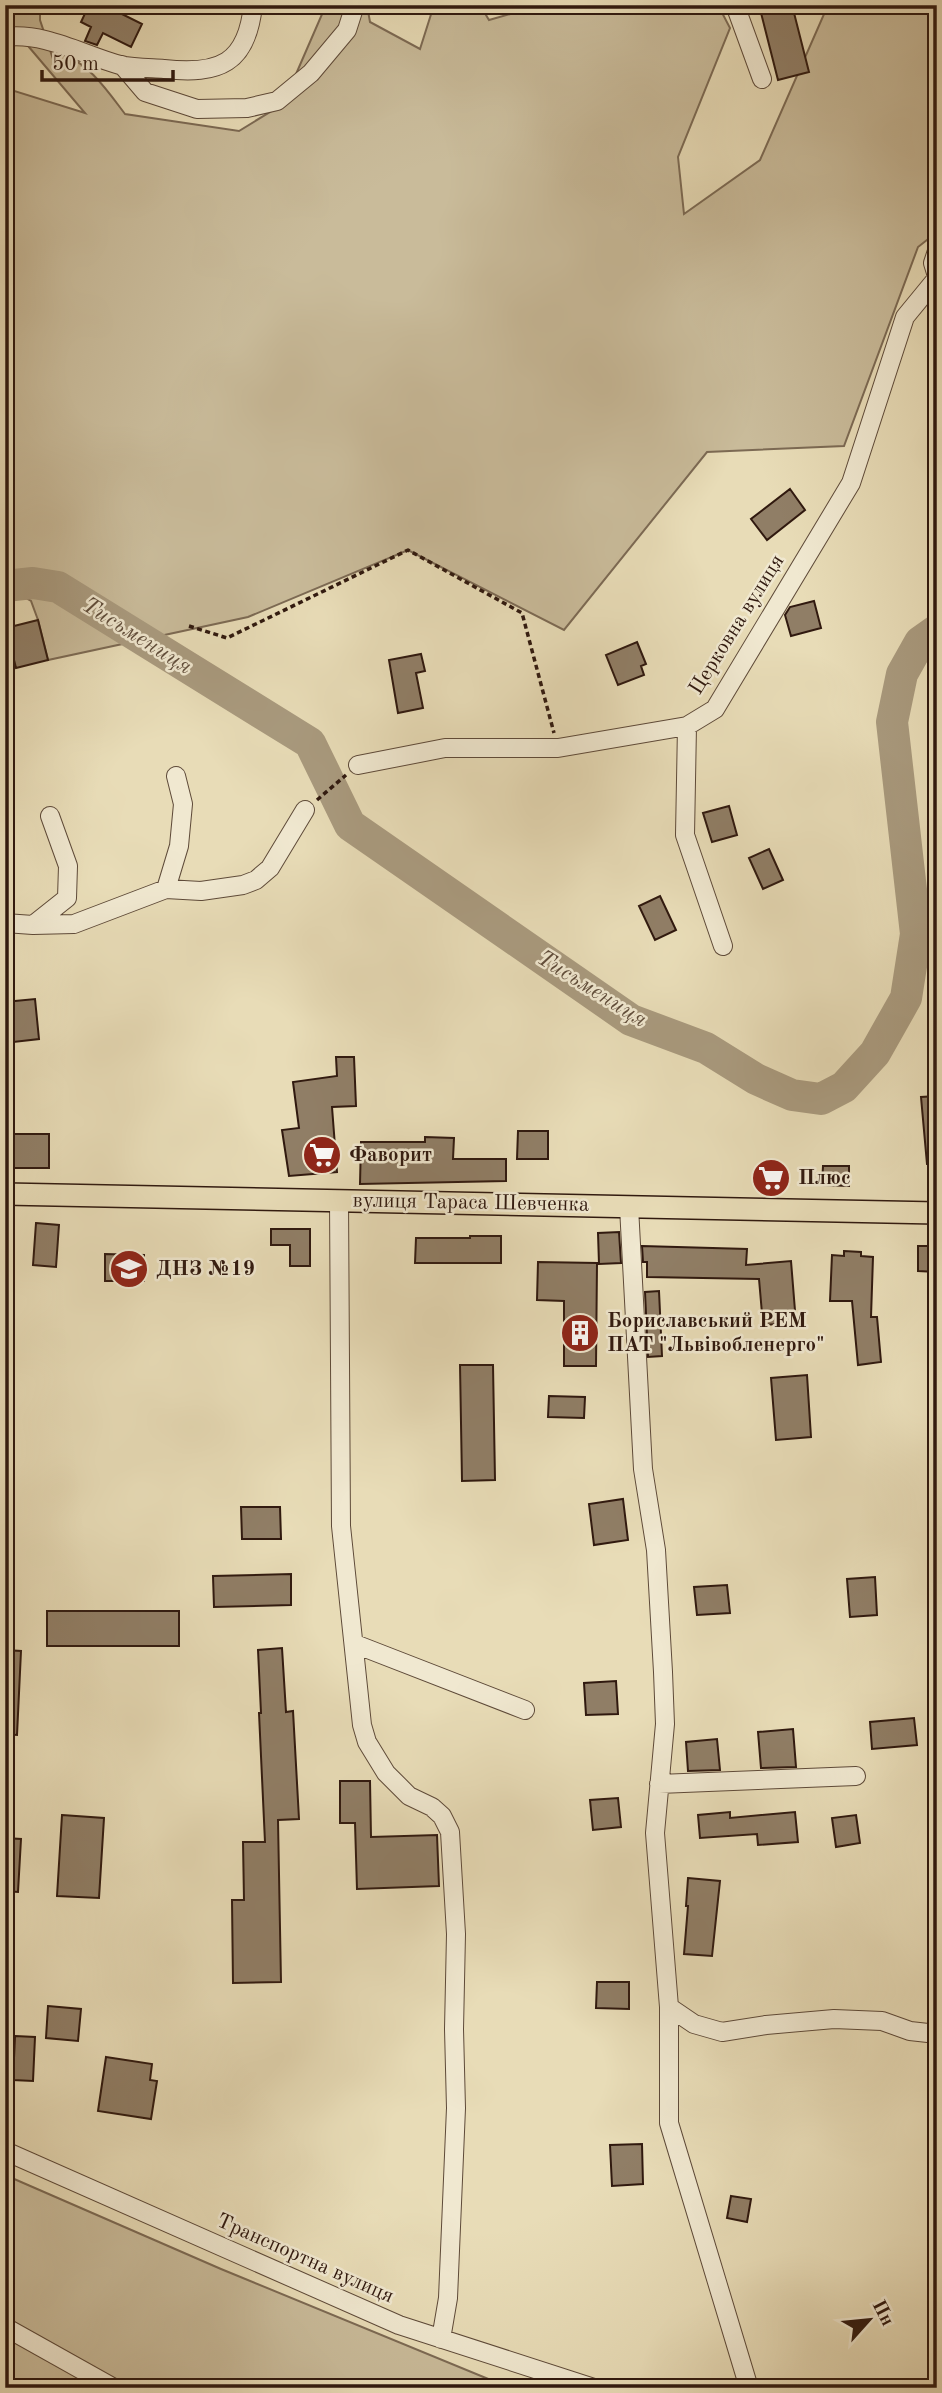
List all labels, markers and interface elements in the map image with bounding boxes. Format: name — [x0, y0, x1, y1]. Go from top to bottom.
scale bar — [42, 38, 173, 82]
text: 50 m — [52, 54, 99, 75]
street label: Церковна вулиця — [686, 551, 788, 699]
water label: Тисьмениця — [78, 593, 196, 680]
water label: Тисьмениця — [533, 946, 651, 1033]
supermarket icon: Фаворит — [301, 1134, 343, 1176]
place label: Фаворит — [349, 1145, 432, 1166]
supermarket icon: Плюс — [750, 1157, 792, 1199]
place label: Плюс — [798, 1168, 851, 1189]
street label: вулиця Тараса Шевченка — [353, 1190, 589, 1216]
school or university icon: ДНЗ №19 — [108, 1248, 150, 1290]
place label: ДНЗ №19 — [156, 1259, 255, 1280]
place label: Бориславський РЕМ ПАТ "Львівобленерго" — [607, 1311, 824, 1356]
building icon: Бориславський РЕМ ПАТ "Львівобленерго" — [559, 1312, 601, 1354]
street label: Транспортна вулиця — [213, 2210, 397, 2308]
north arrow — [834, 2284, 904, 2354]
text: Пн — [868, 2297, 896, 2329]

